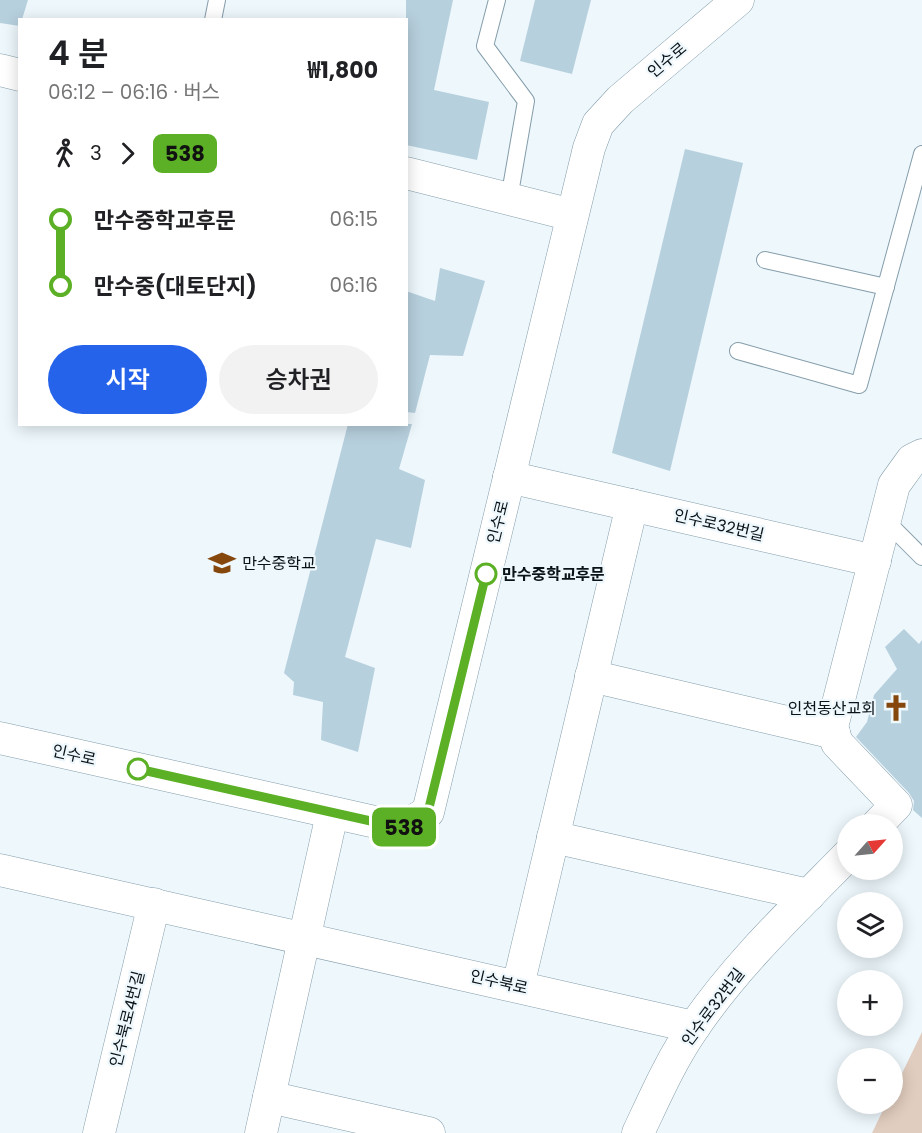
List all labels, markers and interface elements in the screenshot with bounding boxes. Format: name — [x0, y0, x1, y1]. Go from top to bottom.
text: 4 분 — [48, 30, 108, 77]
street label: 인수로 — [643, 37, 692, 83]
text: ₩1,800 — [307, 55, 378, 86]
text: 06:12 – 06:16 · 버스 — [48, 78, 220, 106]
icon: walk — [48, 137, 81, 170]
icon: forward — [111, 137, 144, 170]
text: 3 — [90, 139, 102, 167]
text: 538 — [165, 139, 205, 168]
text: 만수중학교후문 — [94, 205, 236, 236]
text: 06:15 — [330, 205, 378, 233]
text: 만수중(대토단지) — [94, 271, 257, 302]
text: 06:16 — [329, 271, 378, 299]
button: 시작 — [48, 345, 207, 414]
button: 승차권 — [219, 345, 378, 414]
street label: 인수로 — [481, 498, 515, 546]
street label: 인수로32번길 — [671, 503, 767, 547]
school or university icon: 만수중학교 — [207, 548, 237, 578]
place label: 만수중학교 — [242, 552, 316, 575]
marker: 만수중학교후문 — [475, 563, 497, 585]
place label: 만수중학교후문 — [502, 563, 605, 586]
church icon: 인천동산교회 — [881, 693, 911, 723]
place label: 인천동산교회 — [788, 697, 876, 720]
street label: 인수로 — [50, 739, 98, 771]
unlabelled marker — [127, 758, 149, 780]
line badge: 538 — [370, 808, 438, 846]
text: 538 — [384, 813, 424, 842]
north arrow — [837, 814, 903, 880]
map controls — [837, 814, 903, 1114]
button: layers — [837, 892, 903, 958]
street label: 인수로32번길 — [676, 963, 750, 1051]
street label: 인수북로 — [468, 964, 531, 1000]
street label: 인수북로4번길 — [104, 968, 150, 1070]
button: + — [837, 970, 903, 1036]
button: − — [837, 1048, 903, 1114]

